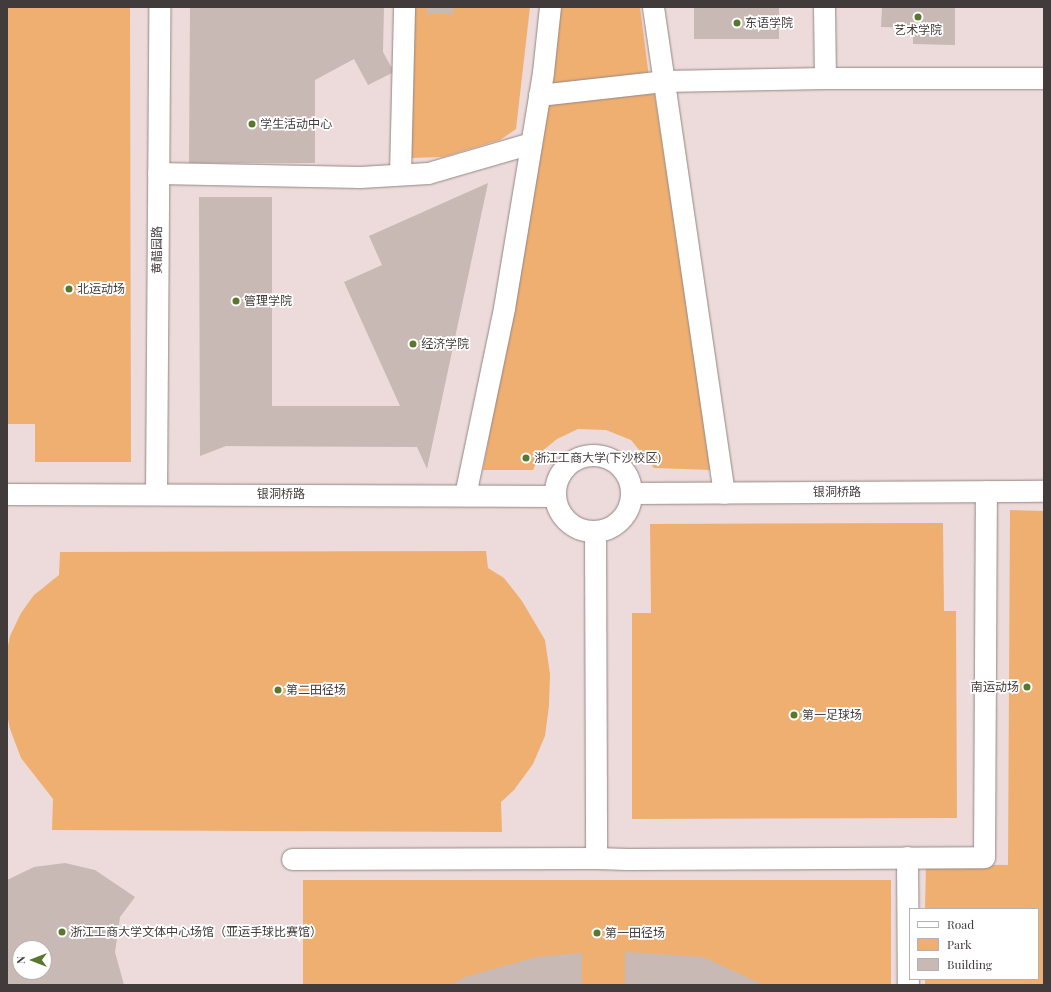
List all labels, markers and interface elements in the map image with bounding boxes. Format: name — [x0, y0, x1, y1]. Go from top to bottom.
marker: 艺术学院 — [913, 12, 923, 22]
place label: 东语学院 — [745, 16, 793, 30]
marker: 东语学院 — [732, 18, 742, 28]
place label: 艺术学院 — [894, 23, 942, 37]
place label: 学生活动中心 — [260, 117, 332, 131]
marker: 学生活动中心 — [247, 119, 257, 129]
street label: 黄醋园路 — [150, 226, 164, 274]
place label: 北运动场 — [77, 282, 125, 296]
marker: 北运动场 — [64, 284, 74, 294]
place label: 管理学院 — [244, 294, 292, 308]
marker: 管理学院 — [231, 296, 241, 306]
place label: 经济学院 — [421, 337, 469, 351]
marker: 经济学院 — [408, 339, 418, 349]
place label: 浙江工商大学(下沙校区) — [534, 451, 661, 465]
marker: 浙江工商大学(下沙校区) — [521, 453, 531, 463]
street label: 银洞桥路 — [813, 485, 861, 499]
street label: 银洞桥路 — [257, 487, 305, 501]
place label: 南运动场 — [971, 680, 1019, 694]
marker: 南运动场 — [1022, 682, 1032, 692]
place label: 第二田径场 — [286, 683, 346, 697]
marker: 第二田径场 — [273, 685, 283, 695]
place label: 第一足球场 — [802, 708, 862, 722]
marker: 第一足球场 — [789, 710, 799, 720]
legend — [909, 908, 1039, 980]
text: Road — [947, 916, 974, 932]
place label: 浙江工商大学文体中心场馆（亚运手球比赛馆） — [70, 925, 322, 939]
place label: 第一田径场 — [605, 926, 665, 940]
marker: 浙江工商大学文体中心场馆（亚运手球比赛馆） — [57, 927, 67, 937]
marker: 第一田径场 — [592, 928, 602, 938]
text: Park — [947, 936, 972, 952]
north arrow — [12, 940, 52, 980]
text: N — [13, 956, 28, 964]
text: Building — [947, 956, 992, 972]

